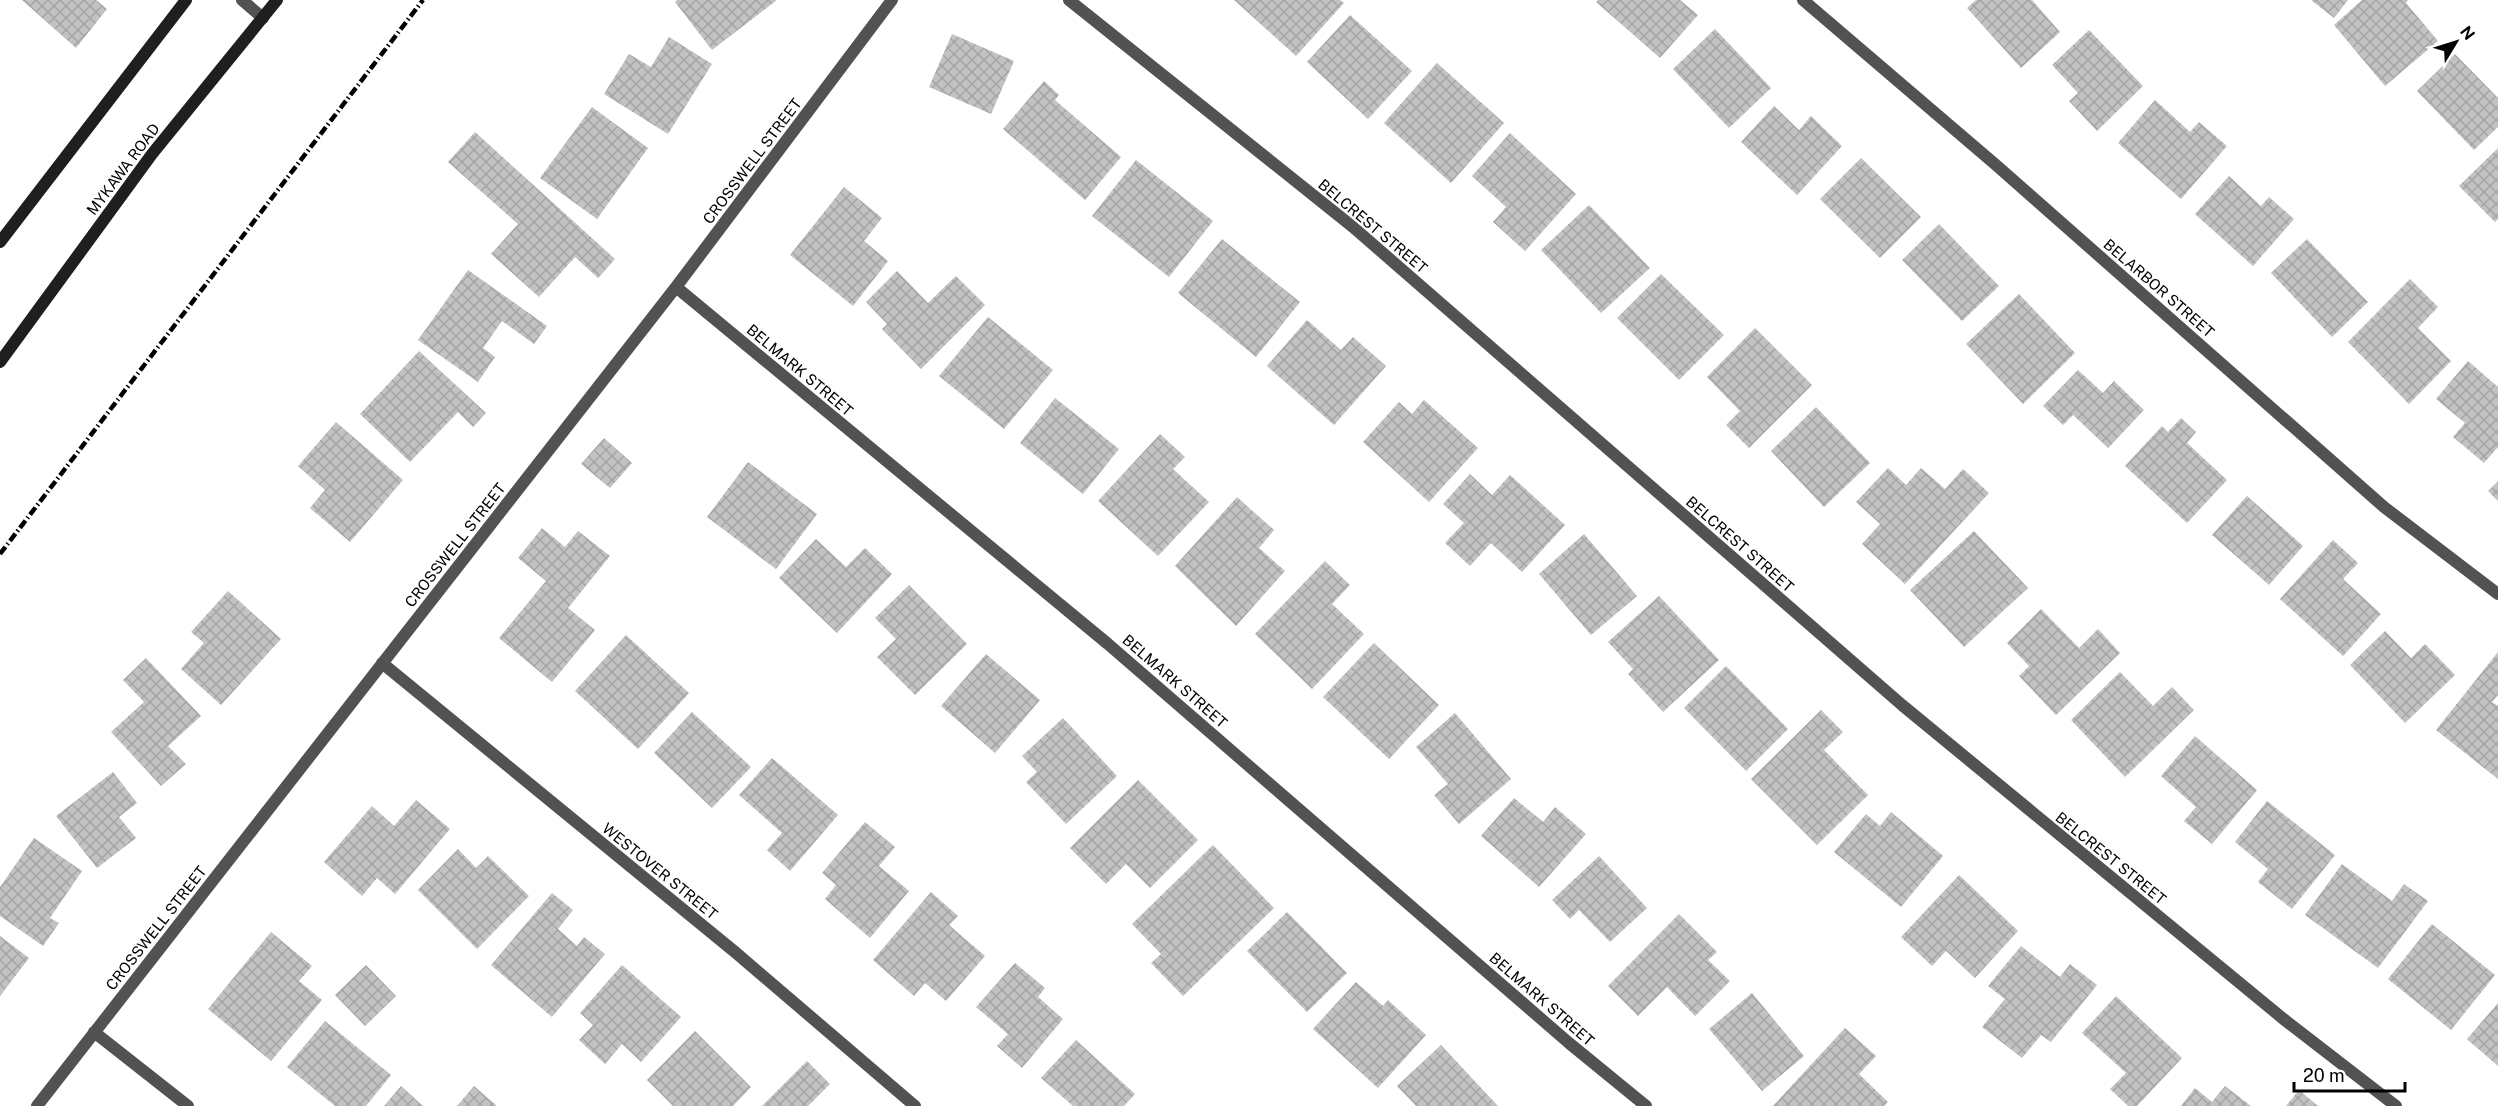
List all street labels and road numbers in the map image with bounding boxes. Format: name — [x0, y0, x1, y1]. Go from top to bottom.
street label: CROSSWELL STREET — [699, 95, 805, 227]
street label: MYKAWA ROAD — [83, 120, 163, 218]
street label: BELCREST STREET — [1315, 176, 1431, 277]
street label: BELARBOR STREET — [2100, 235, 2218, 341]
street label: BELMARK STREET — [744, 321, 856, 419]
street label: CROSSWELL STREET — [401, 480, 509, 610]
street label: BELCREST STREET — [1683, 493, 1797, 595]
street label: BELMARK STREET — [1119, 631, 1231, 731]
street label: BELCREST STREET — [2052, 808, 2170, 908]
street label: WESTOVER STREET — [599, 819, 721, 923]
street label: CROSSWELL STREET — [102, 863, 210, 993]
street label: BELMARK STREET — [1486, 949, 1598, 1049]

